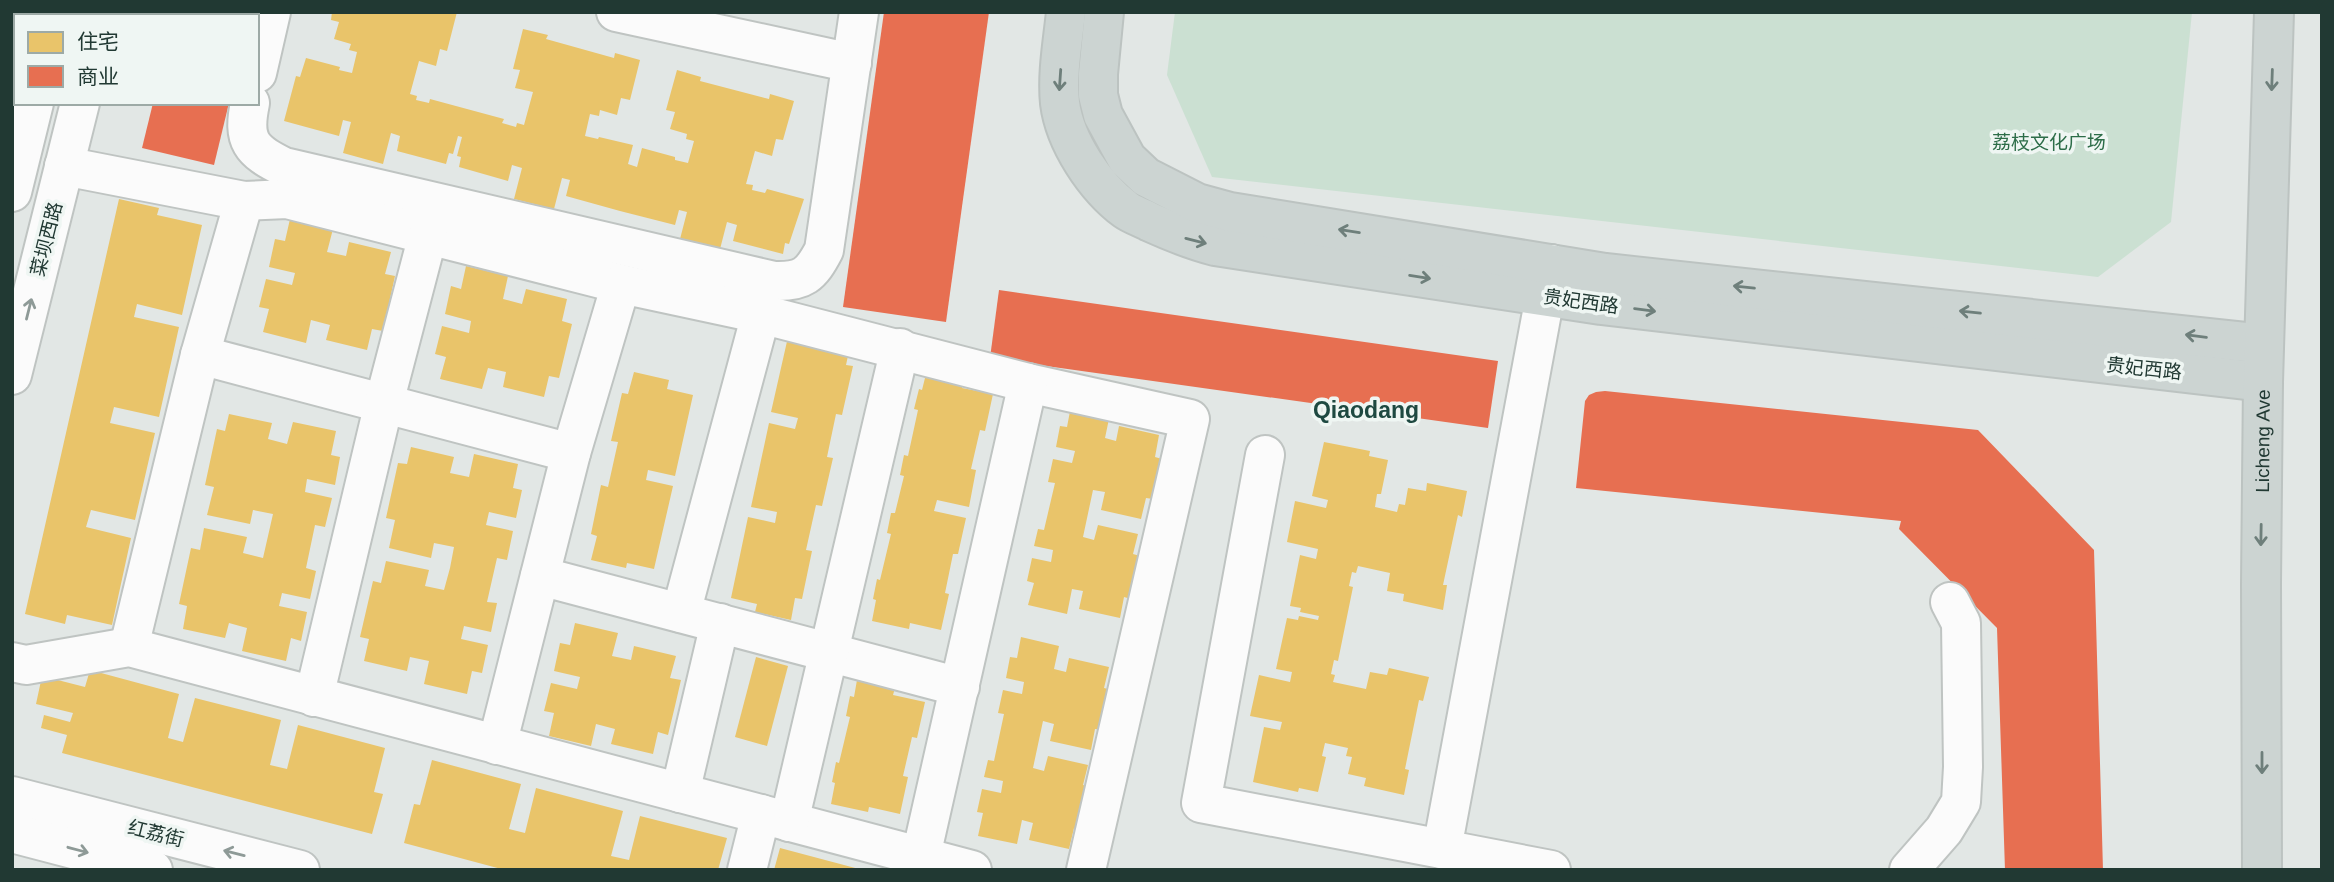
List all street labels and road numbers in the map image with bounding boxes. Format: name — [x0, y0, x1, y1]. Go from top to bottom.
street label: 菜坝西路 — [27, 200, 66, 279]
street label: 贵妃西路 — [1542, 286, 1620, 317]
street label: 贵妃西路 — [2105, 354, 2183, 383]
street label: Licheng Ave — [2252, 389, 2274, 493]
street label: 红荔街 — [126, 816, 186, 851]

